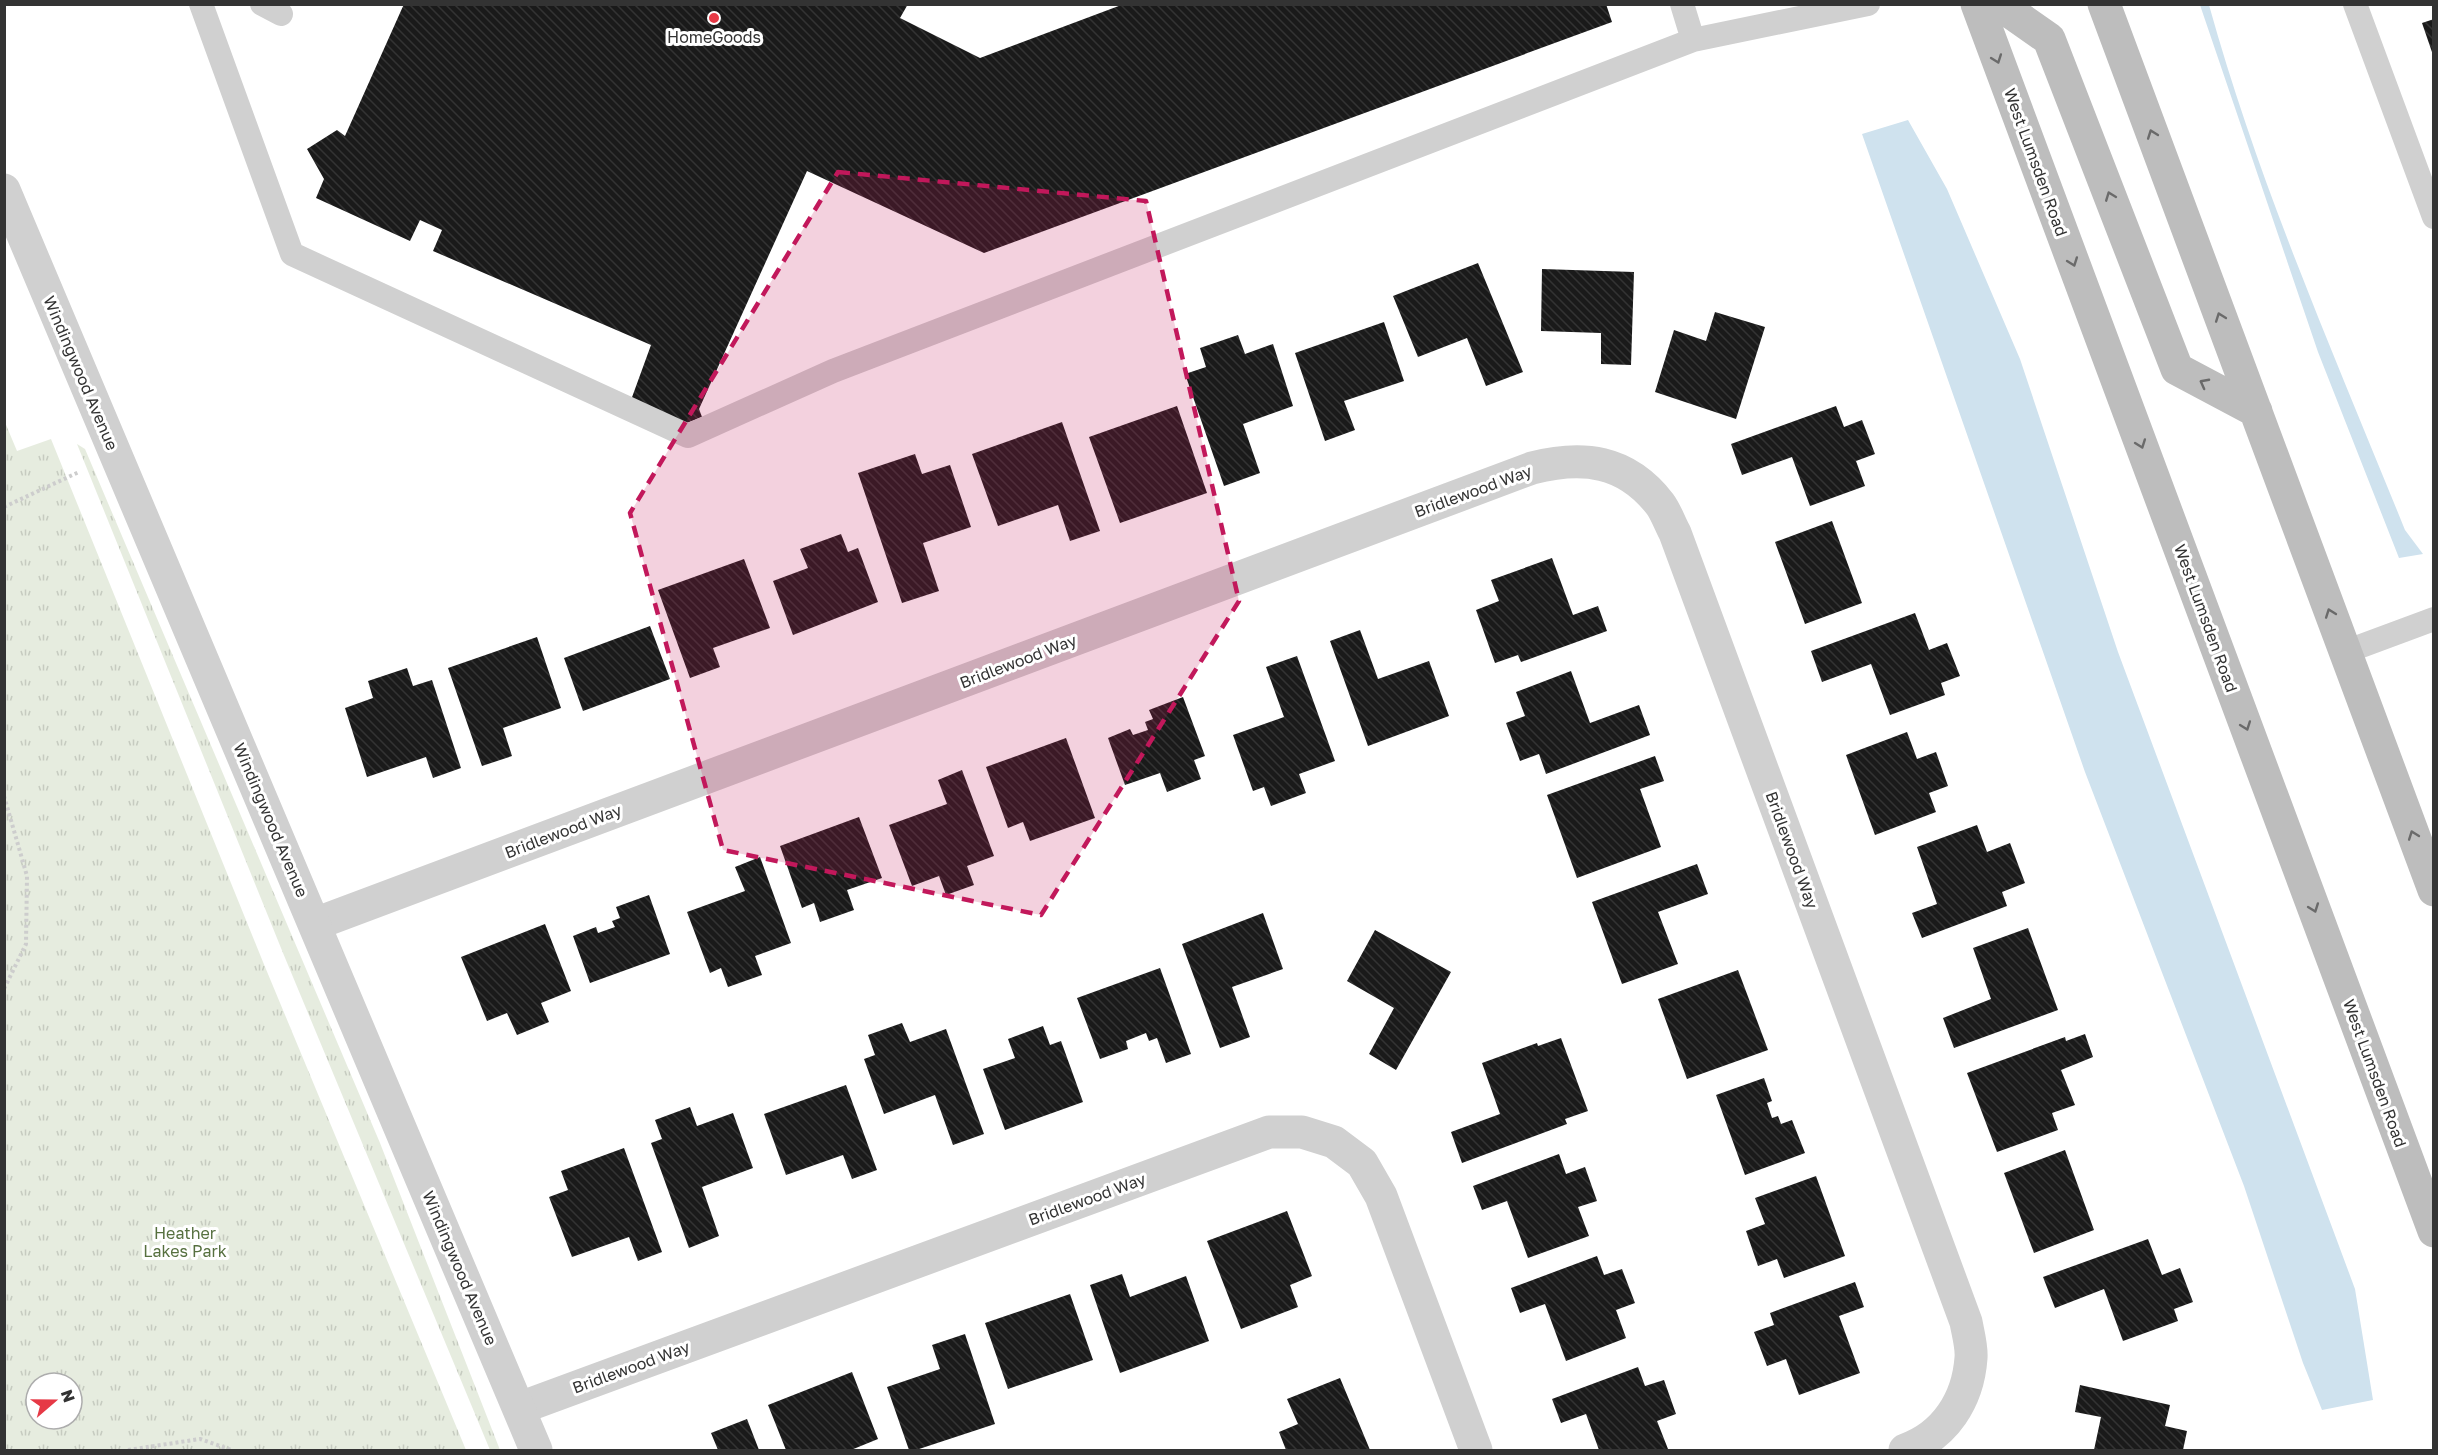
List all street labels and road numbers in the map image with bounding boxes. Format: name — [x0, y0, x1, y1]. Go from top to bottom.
street label: West Lumsden Road — [2000, 85, 2072, 239]
street label: Windingwood Avenue — [39, 293, 123, 453]
street label: Bridlewood Way — [1412, 460, 1534, 522]
street label: West Lumsden Road — [2170, 541, 2242, 695]
street label: Bridlewood Way — [957, 630, 1079, 692]
street label: Windingwood Avenue — [229, 740, 313, 900]
street label: Bridlewood Way — [1761, 789, 1823, 911]
street label: Bridlewood Way — [502, 800, 624, 862]
street label: West Lumsden Road — [2339, 996, 2411, 1150]
street label: Bridlewood Way — [1026, 1168, 1148, 1230]
street label: Windingwood Avenue — [418, 1188, 502, 1348]
street label: Bridlewood Way — [570, 1336, 692, 1398]

